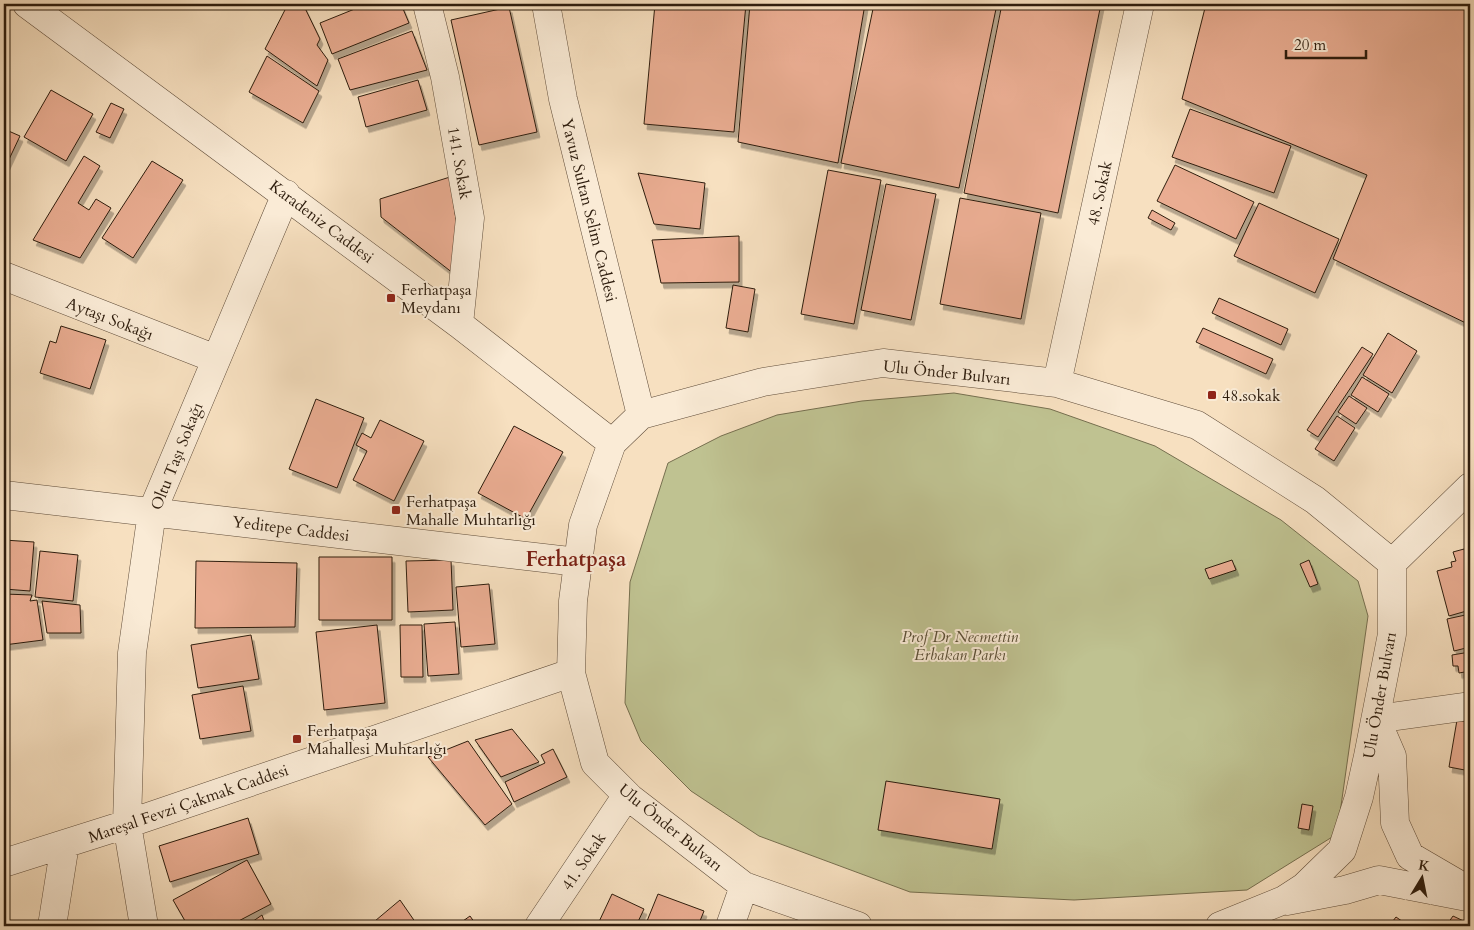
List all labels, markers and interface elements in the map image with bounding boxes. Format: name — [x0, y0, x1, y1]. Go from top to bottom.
scale bar — [1286, 28, 1366, 60]
text: 20 m — [1294, 35, 1326, 55]
street label: Yavuz Sultan Selim Caddesi — [556, 116, 623, 305]
street label: 141. Sokak — [442, 125, 476, 202]
street label: 48. Sokak — [1082, 158, 1118, 228]
street label: Karadeniz Caddesi — [265, 175, 379, 269]
place label: Ferhatpaşa Meydanı — [401, 279, 472, 319]
street label: Aytaşı Sokağı — [63, 292, 157, 346]
marker: Ferhatpaşa Meydanı — [385, 292, 397, 304]
street label: Ulu Önder Bulvarı — [882, 355, 1012, 391]
place label: 48.sokak — [1222, 385, 1281, 407]
marker: 48.sokak — [1206, 389, 1218, 401]
street label: Oltu Taşı Sokağı — [145, 399, 209, 514]
place label: Ferhatpaşa Mahalle Muhtarlığı — [406, 491, 536, 531]
marker: Ferhatpaşa Mahalle Muhtarlığı — [390, 504, 402, 516]
street label: Yeditepe Caddesi — [231, 511, 351, 547]
district label: Ferhatpaşa — [525, 545, 627, 574]
park label: Prof Dr Necmettin Erbakan Parkı — [902, 626, 1019, 666]
street label: Ulu Önder Bulvarı — [1358, 630, 1402, 760]
place label: Ferhatpaşa Mahallesi Muhtarlığı — [307, 720, 447, 760]
marker: Ferhatpaşa Mahallesi Muhtarlığı — [291, 733, 303, 745]
street label: Mareşal Fevzi Çakmak Caddesi — [85, 759, 292, 849]
street label: Ulu Önder Bulvarı — [614, 779, 727, 877]
street label: 41. Sokak — [556, 828, 611, 895]
north arrow — [1396, 852, 1446, 902]
text: K — [1417, 855, 1432, 876]

